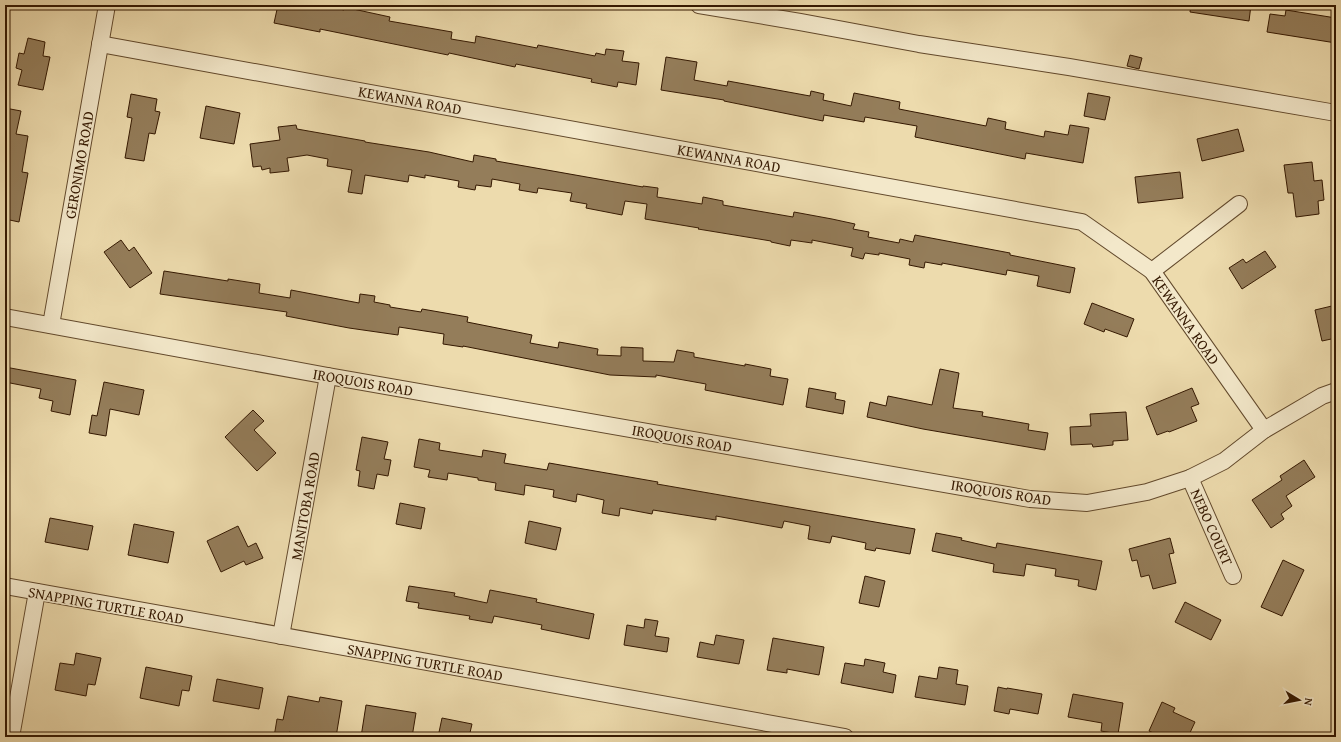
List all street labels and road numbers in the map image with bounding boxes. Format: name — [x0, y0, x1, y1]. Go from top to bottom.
street label: KEWANNA ROAD — [357, 81, 463, 119]
street label: GERONIMO ROAD — [59, 110, 99, 220]
street label: KEWANNA ROAD — [676, 139, 782, 177]
street label: KEWANNA ROAD — [1147, 271, 1225, 369]
street label: IROQUOIS ROAD — [311, 363, 415, 401]
street label: IROQUOIS ROAD — [630, 419, 734, 457]
street label: MANITOBA ROAD — [285, 450, 325, 562]
street label: IROQUOIS ROAD — [949, 474, 1053, 510]
street label: NEBO COURT — [1186, 485, 1239, 569]
street label: SNAPPING TURTLE ROAD — [27, 581, 185, 629]
street label: SNAPPING TURTLE ROAD — [346, 638, 504, 686]

